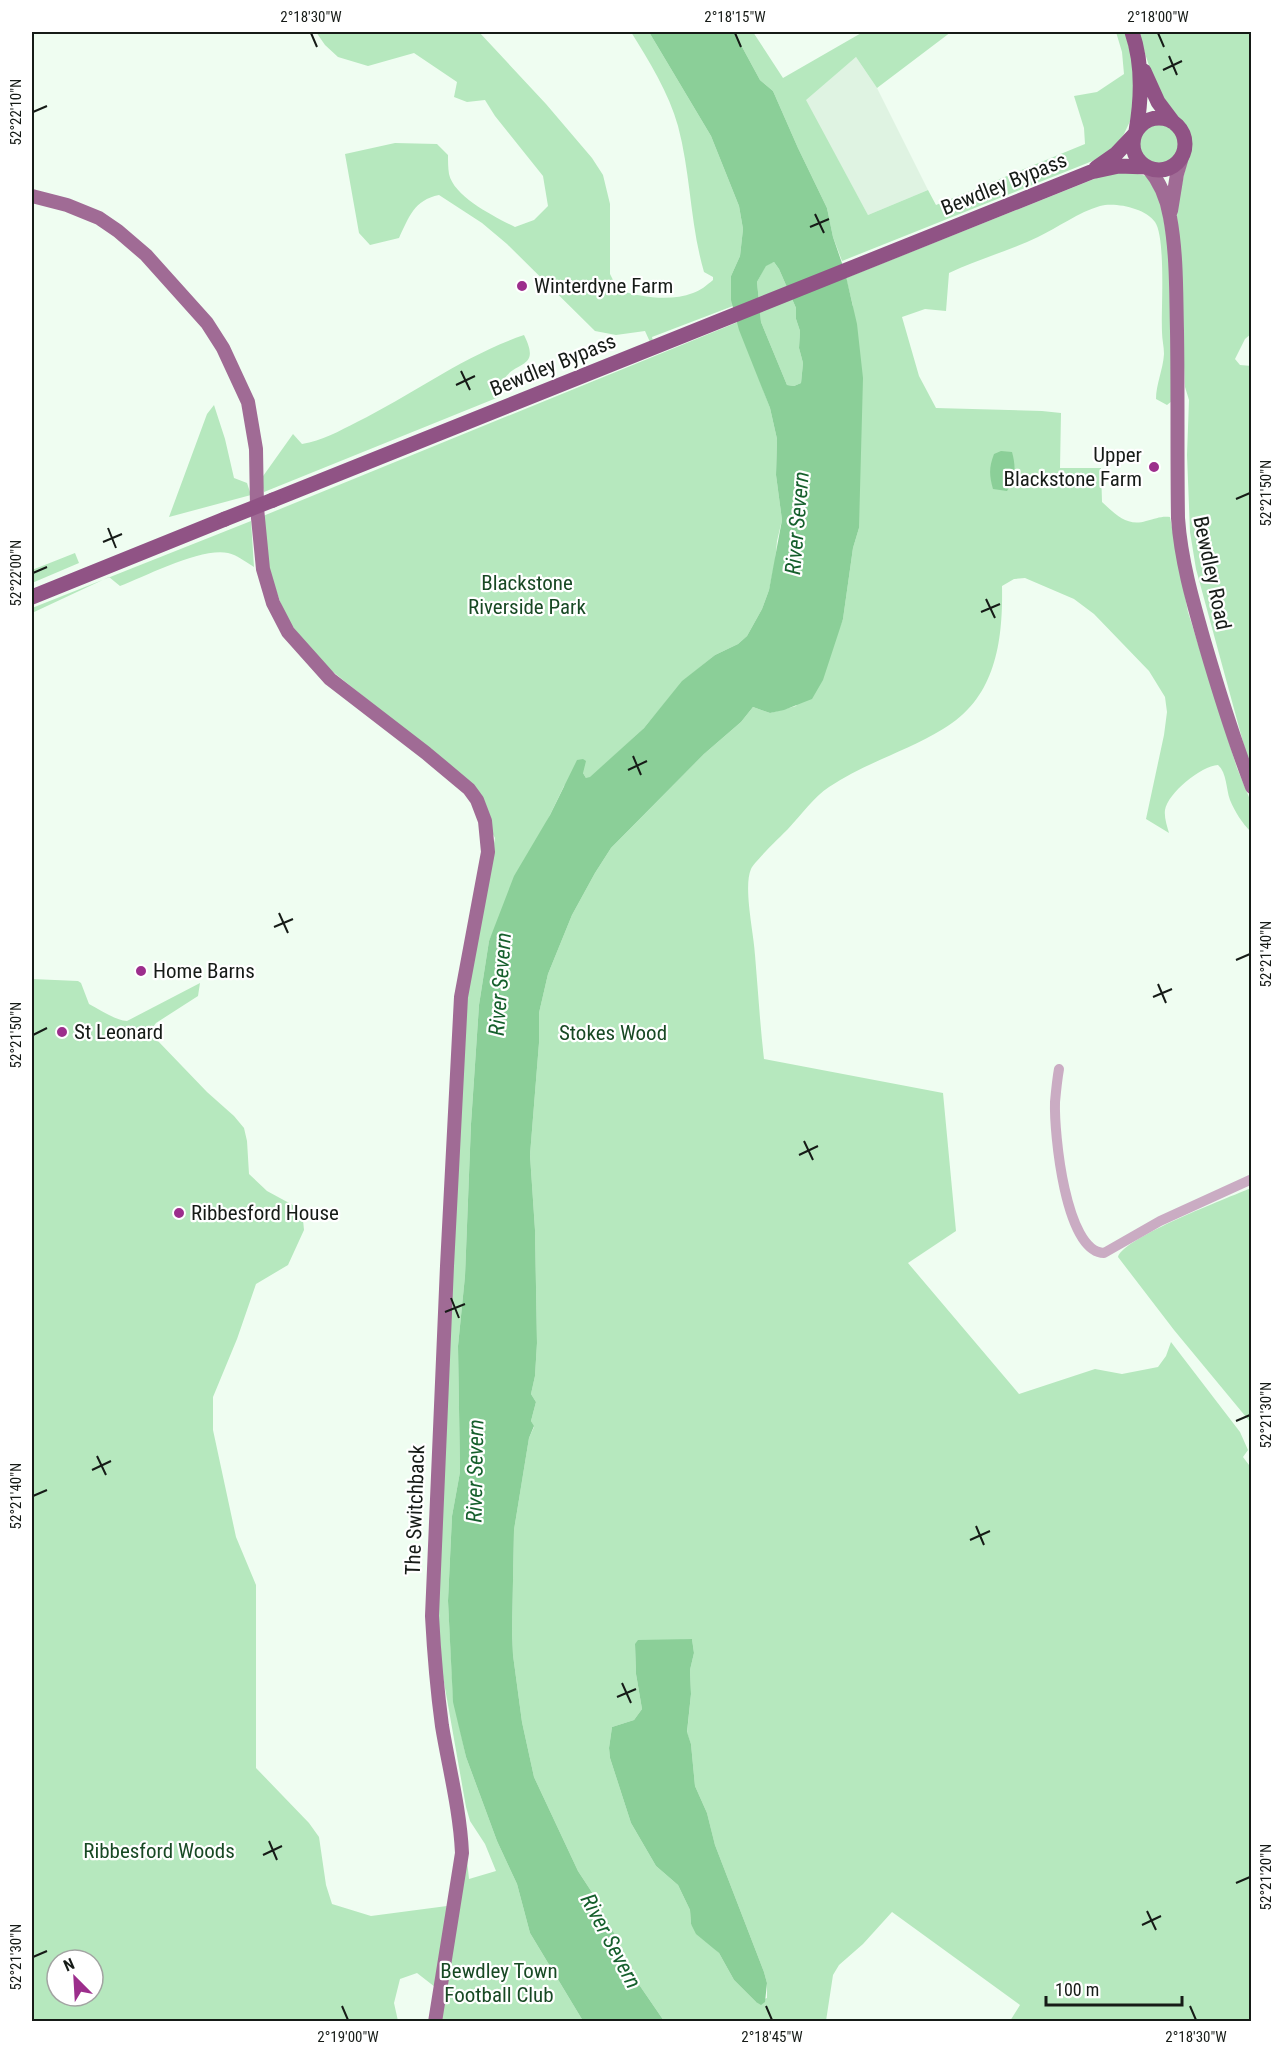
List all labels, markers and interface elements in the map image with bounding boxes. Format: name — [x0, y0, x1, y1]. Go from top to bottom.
text: 2°18'30"W — [280, 8, 342, 26]
text: 2°18'15"W — [704, 8, 766, 26]
text: 2°18'00"W — [1127, 8, 1189, 26]
text: 52°22'10"N — [7, 79, 25, 145]
street label: Bewdley Bypass — [938, 148, 1070, 220]
place label: Winterdyne Farm — [534, 274, 673, 298]
marker: Winterdyne Farm — [515, 279, 529, 293]
street label: Bewdley Bypass — [487, 329, 619, 401]
place label: Upper Blackstone Farm — [1004, 443, 1142, 491]
marker: Upper Blackstone Farm — [1147, 460, 1161, 474]
text: 52°21'50"N — [1257, 460, 1275, 526]
water label: River Severn — [780, 470, 814, 576]
street label: Bewdley Road — [1188, 514, 1236, 632]
text: 52°22'00"N — [7, 540, 25, 606]
park label: Blackstone Riverside Park — [468, 571, 587, 619]
text: 52°21'40"N — [1257, 921, 1275, 987]
water label: River Severn — [484, 932, 516, 1036]
place label: Home Barns — [153, 959, 255, 983]
marker: Home Barns — [134, 964, 148, 978]
text: 52°21'50"N — [7, 1002, 25, 1068]
place label: St Leonard — [74, 1020, 163, 1044]
park label: Stokes Wood — [559, 1021, 667, 1045]
marker: St Leonard — [55, 1025, 69, 1039]
place label: Ribbesford House — [191, 1201, 339, 1225]
marker: Ribbesford House — [172, 1206, 186, 1220]
text: 52°21'30"N — [1257, 1382, 1275, 1448]
water label: River Severn — [462, 1419, 488, 1523]
street label: The Switchback — [401, 1444, 429, 1576]
text: 52°21'40"N — [7, 1463, 25, 1529]
park label: Ribbesford Woods — [83, 1839, 235, 1863]
text: 52°21'20"N — [1257, 1844, 1275, 1910]
water label: River Severn — [576, 1889, 646, 1993]
text: 52°21'30"N — [7, 1924, 25, 1990]
north arrow — [45, 1948, 105, 2008]
text: N — [61, 1954, 77, 1975]
park label: Bewdley Town Football Club — [440, 1959, 558, 2007]
scale bar — [1046, 1969, 1182, 2007]
text: 100 m — [1055, 1979, 1099, 2000]
text: 2°19'00"W — [317, 2028, 379, 2046]
text: 2°18'45"W — [741, 2028, 803, 2046]
text: 2°18'30"W — [1165, 2028, 1227, 2046]

